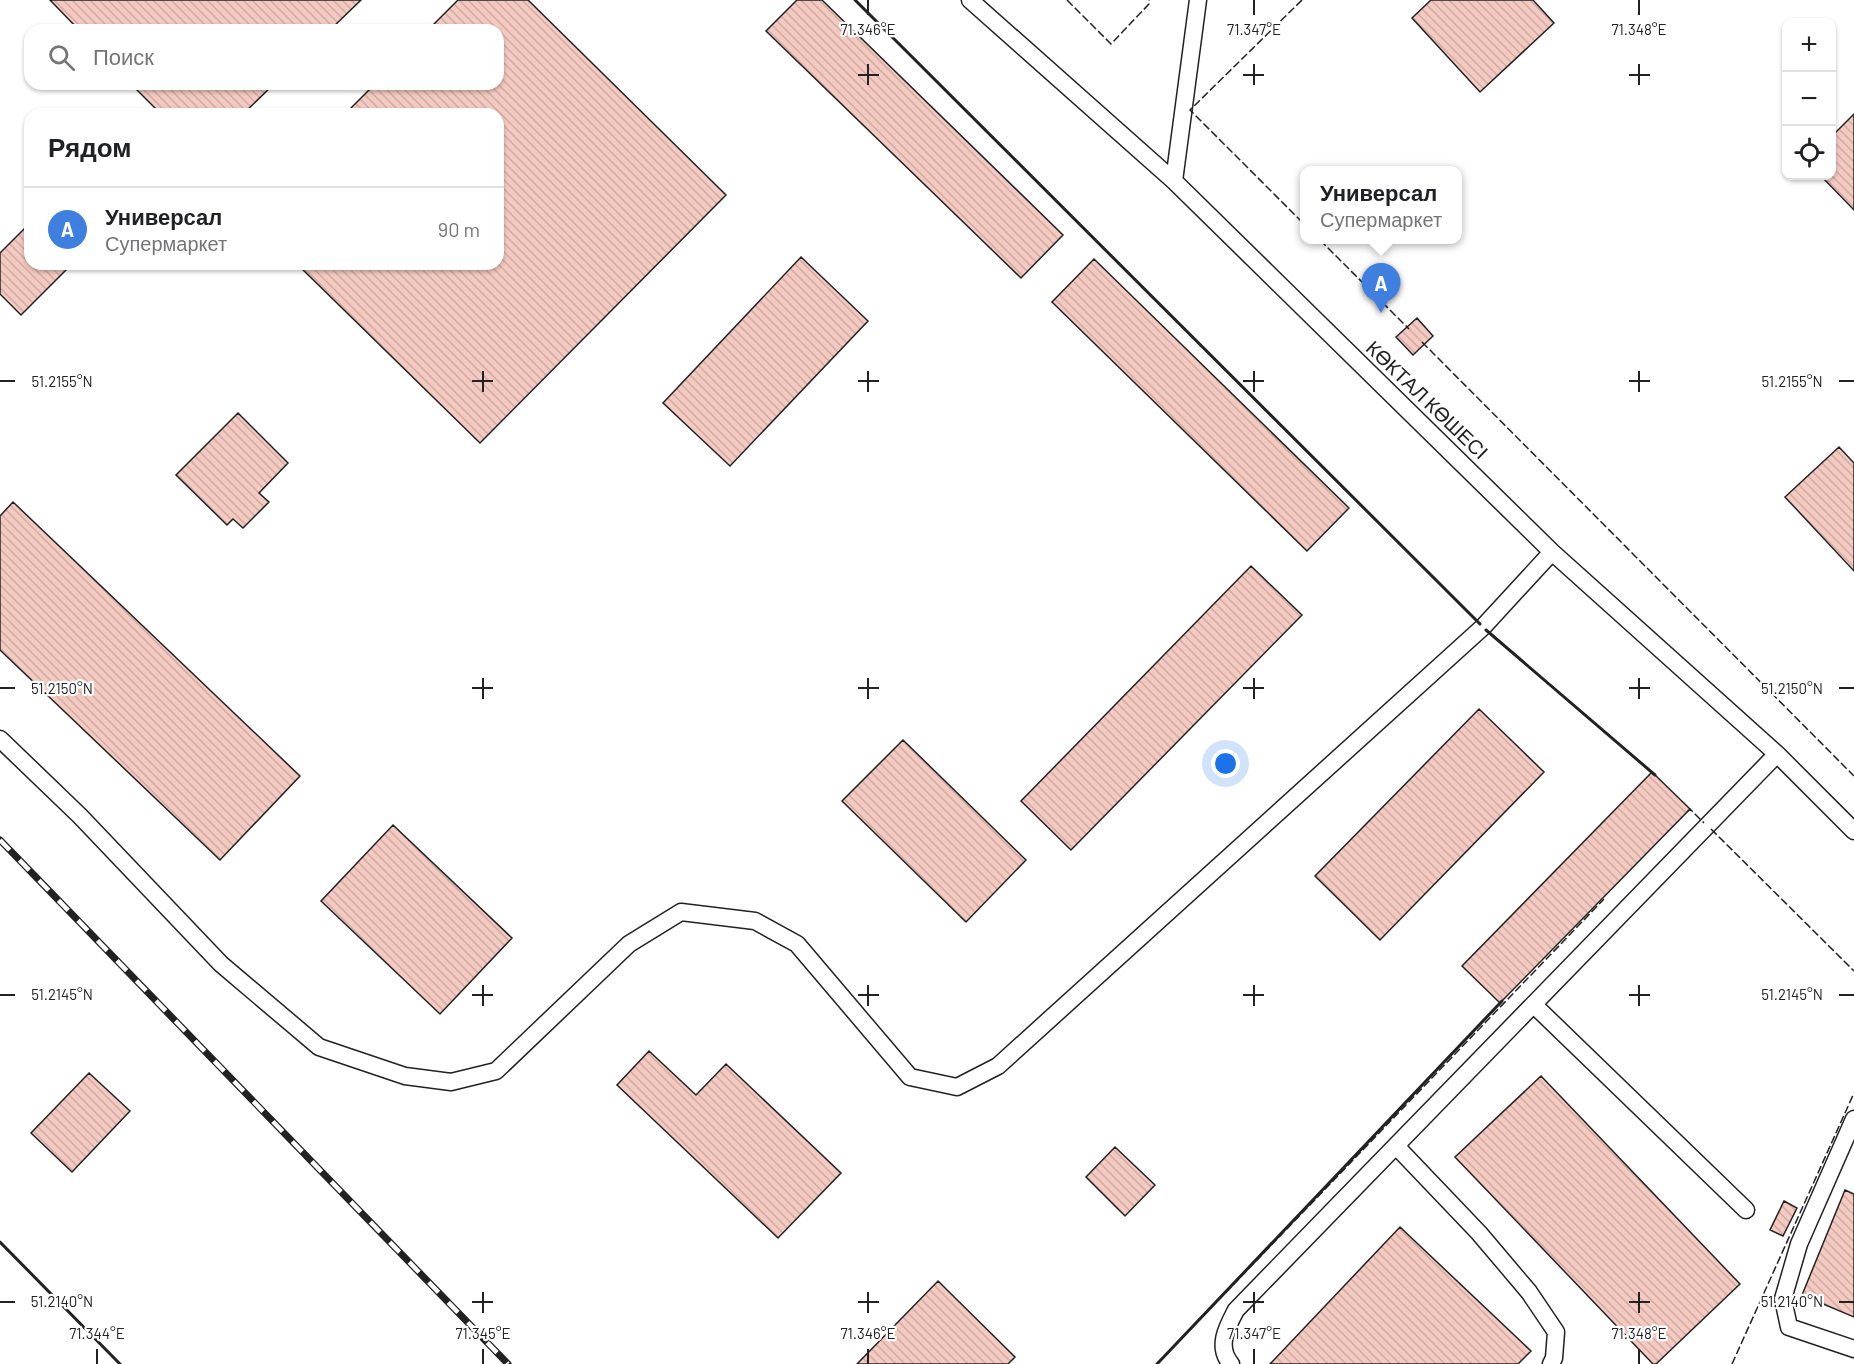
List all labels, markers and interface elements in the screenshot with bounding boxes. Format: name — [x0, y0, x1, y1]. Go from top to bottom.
map controls — [1782, 18, 1836, 180]
button: + — [1782, 18, 1836, 72]
text: 71.346°E — [840, 20, 896, 38]
text: 71.347°E — [1227, 20, 1281, 38]
text: 71.348°E — [1611, 20, 1667, 38]
search box — [24, 24, 504, 90]
icon: search — [45, 41, 78, 74]
text: Поиск — [93, 43, 154, 69]
button: − — [1782, 72, 1836, 126]
button: locate — [1782, 126, 1836, 180]
text: Рядом — [48, 131, 131, 162]
popup — [1300, 166, 1462, 244]
text: Универсал — [1320, 179, 1437, 205]
text: Универсал — [105, 203, 222, 229]
text: Супермаркет — [1320, 207, 1442, 231]
text: A — [61, 217, 74, 241]
text: 90 m — [438, 217, 480, 241]
text: Супермаркет — [105, 231, 227, 255]
pin: A — [1362, 264, 1400, 313]
street label: КӨКТАЛ КӨШЕСІ — [1362, 335, 1494, 464]
text: 51.2155°N — [31, 372, 93, 390]
text: 51.2155°N — [1761, 372, 1823, 390]
text: 51.2150°N — [31, 679, 93, 697]
text: 51.2150°N — [1761, 679, 1823, 697]
your location — [1211, 749, 1240, 778]
text: 51.2145°N — [31, 985, 93, 1003]
text: 51.2145°N — [1761, 985, 1823, 1003]
text: 51.2140°N — [31, 1292, 93, 1310]
text: 51.2140°N — [1761, 1292, 1823, 1310]
text: 71.344°E — [69, 1324, 125, 1342]
text: 71.345°E — [455, 1324, 511, 1342]
text: 71.346°E — [840, 1324, 896, 1342]
text: 71.347°E — [1227, 1324, 1281, 1342]
text: 71.348°E — [1611, 1324, 1667, 1342]

